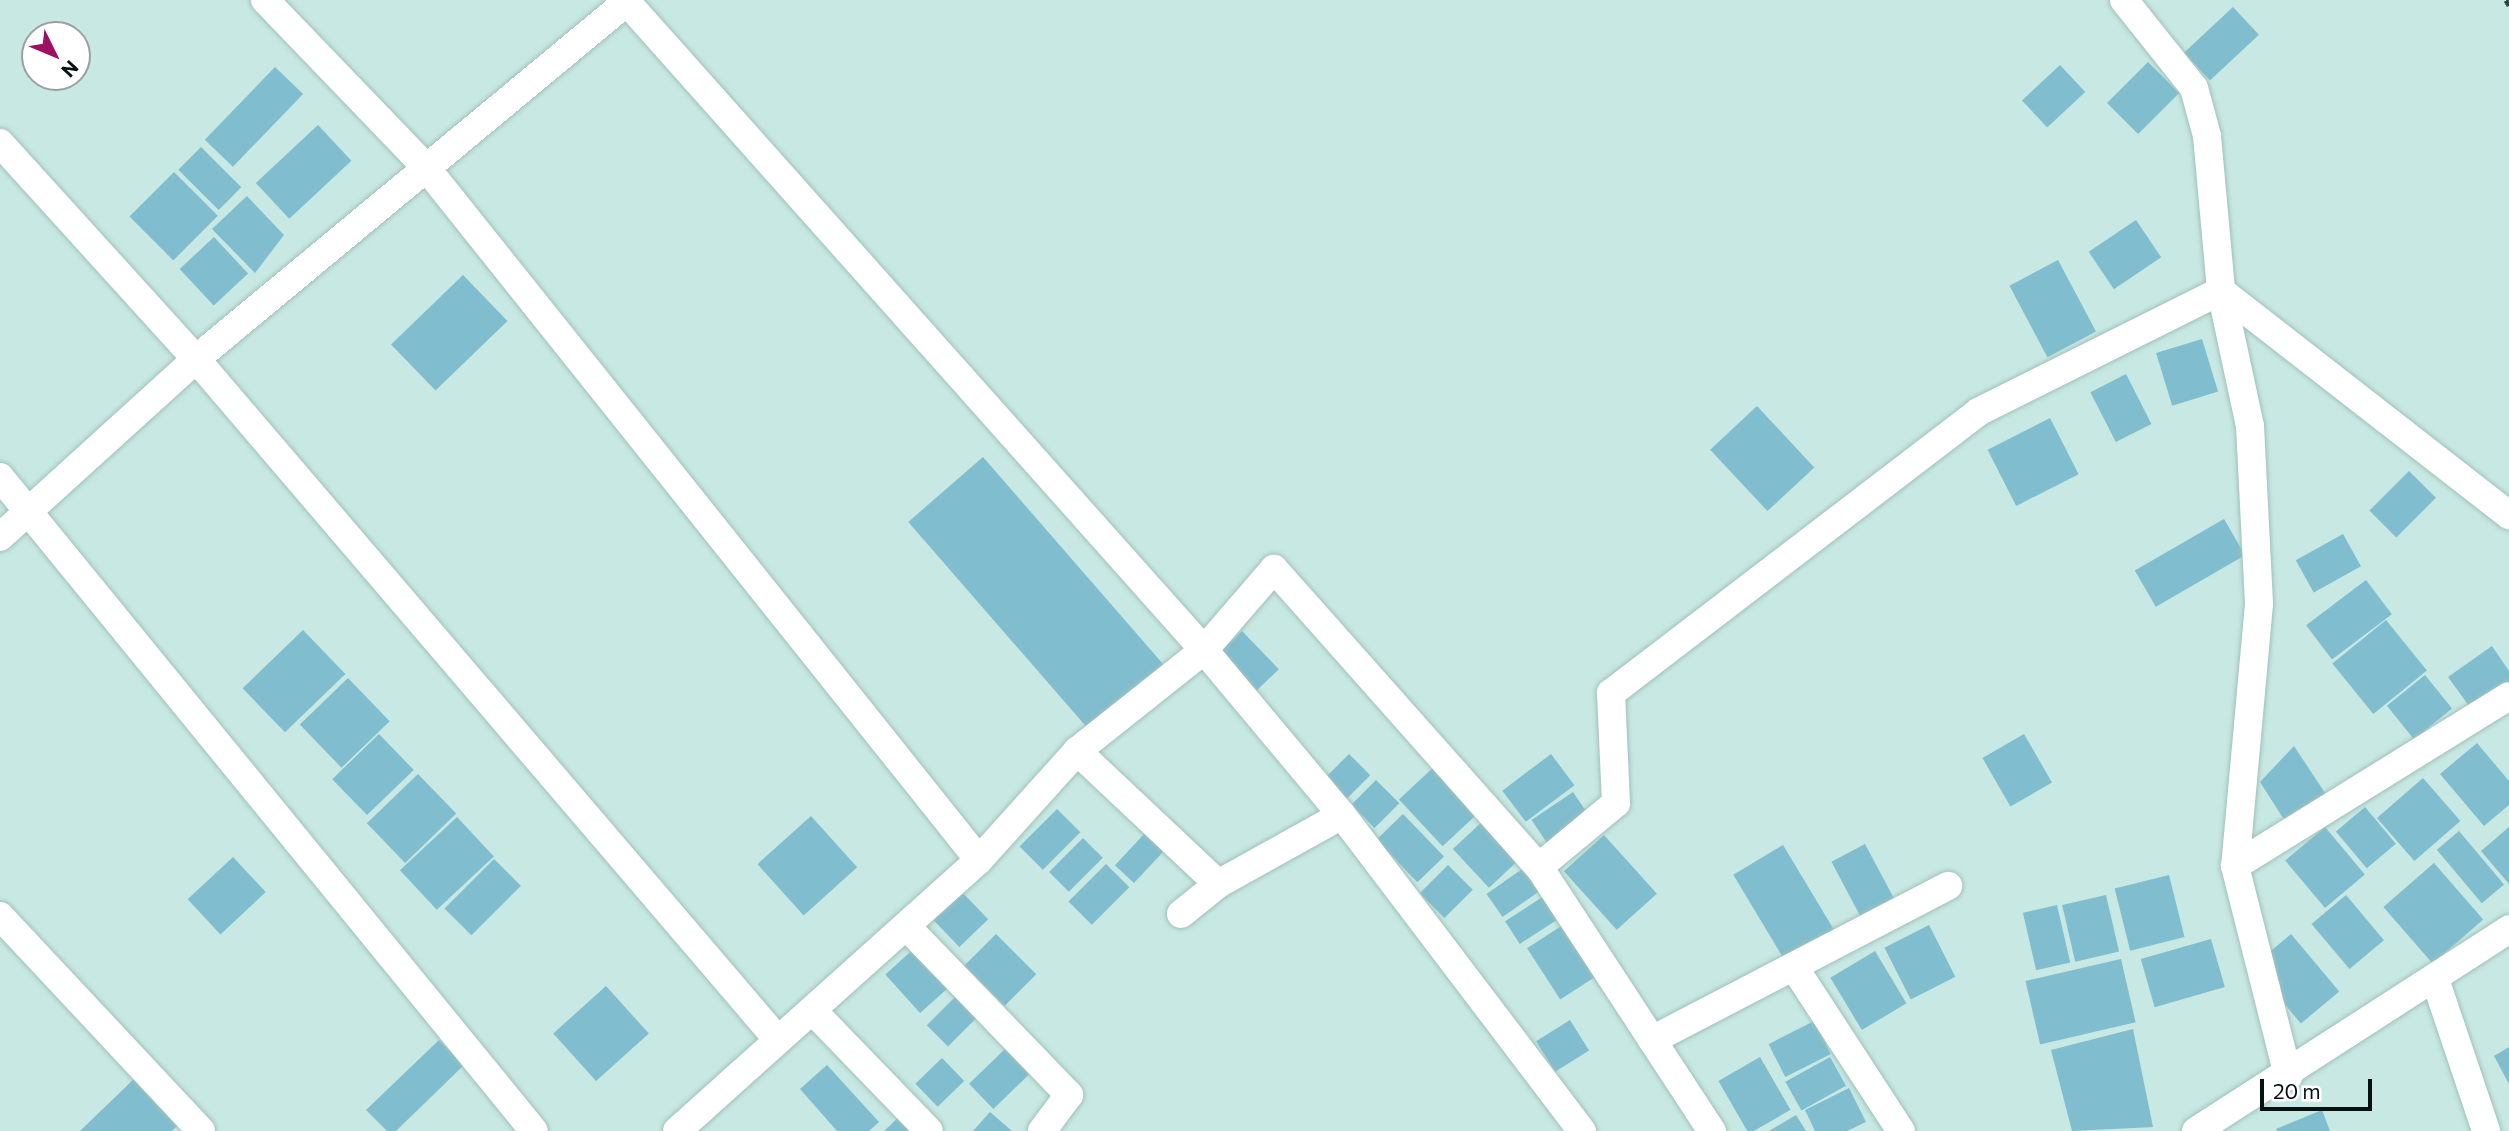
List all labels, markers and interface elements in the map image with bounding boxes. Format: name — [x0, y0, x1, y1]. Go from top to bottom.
north arrow — [21, 21, 91, 91]
text: N — [57, 56, 84, 82]
scale bar — [2264, 1064, 2376, 1108]
text: 20 m — [2273, 1078, 2321, 1103]

